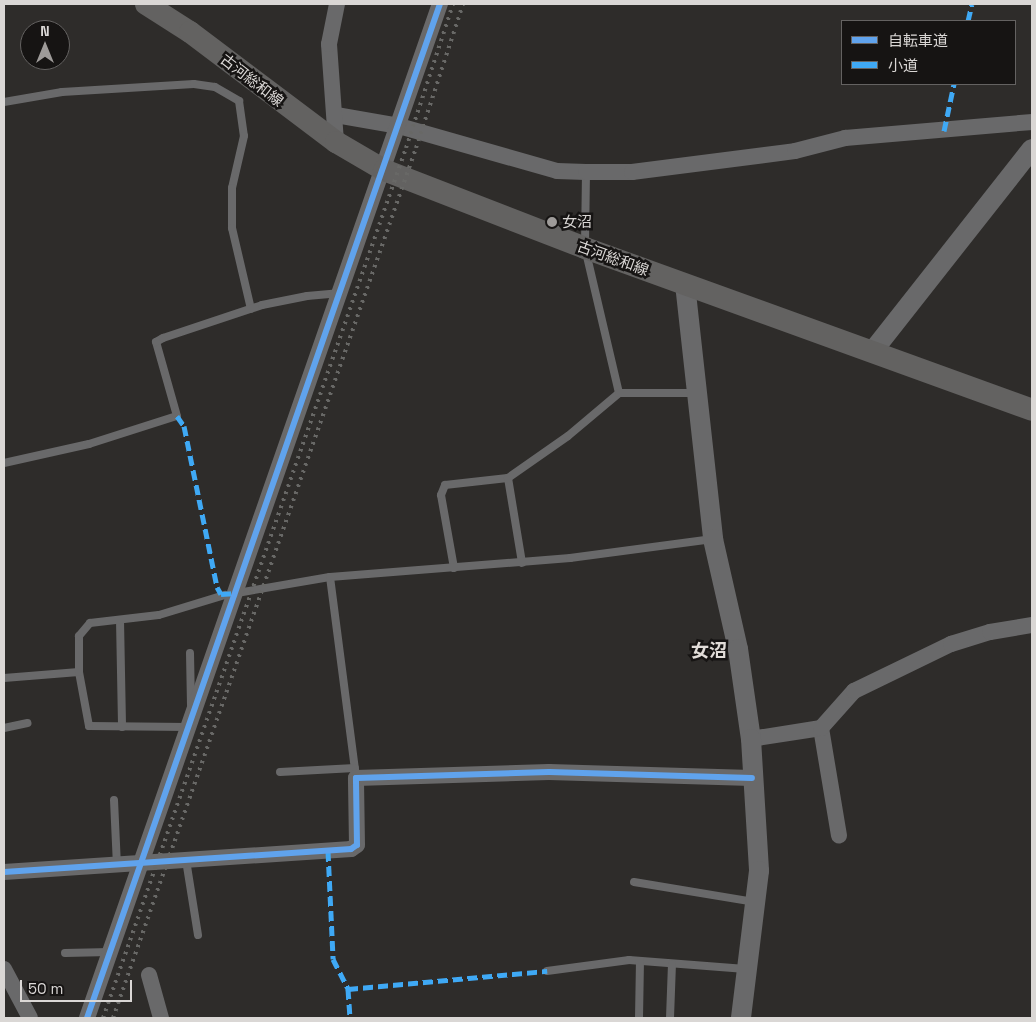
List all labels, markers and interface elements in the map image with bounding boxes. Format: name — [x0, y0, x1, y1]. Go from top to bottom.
north arrow — [20, 20, 70, 70]
legend — [841, 20, 1016, 85]
text: N — [40, 22, 50, 40]
text: 自転車道 — [888, 31, 948, 50]
street label: 古河総和線 — [217, 50, 287, 110]
text: 小道 — [888, 56, 918, 75]
place label: 女沼 — [562, 213, 592, 231]
marker: 女沼 — [546, 216, 558, 228]
street label: 古河総和線 — [575, 237, 651, 279]
district label: 女沼 — [691, 640, 727, 662]
scale bar — [22, 970, 135, 1002]
text: 50 m — [28, 979, 63, 998]

